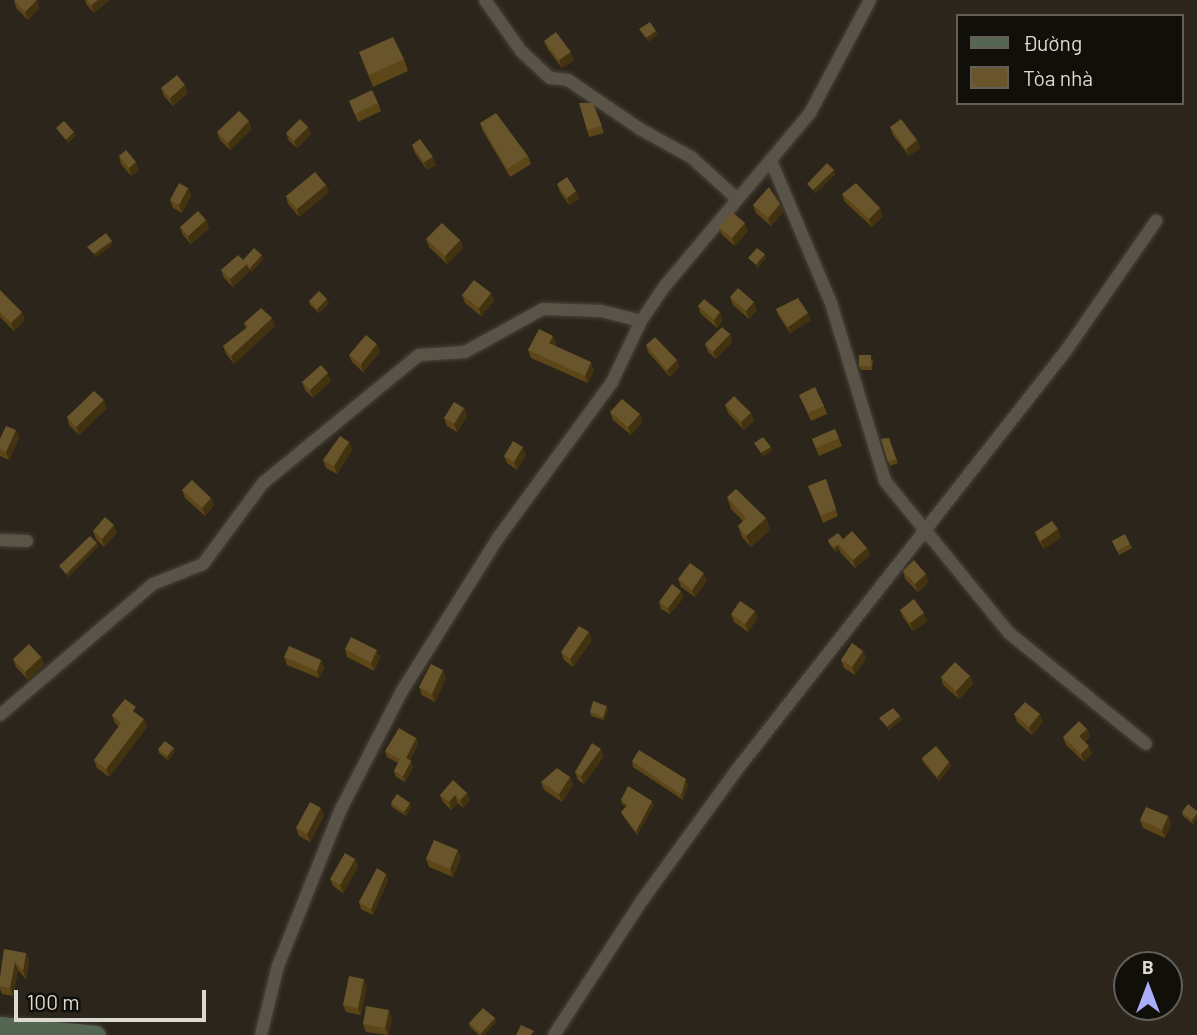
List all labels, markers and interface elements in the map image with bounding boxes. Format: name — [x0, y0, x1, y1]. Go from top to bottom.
legend — [956, 14, 1183, 105]
text: Đường — [1023, 30, 1082, 55]
text: Tòa nhà — [1023, 65, 1093, 90]
north arrow — [1113, 951, 1183, 1021]
text: B — [1142, 955, 1154, 978]
scale bar — [18, 976, 210, 1020]
text: 100 m — [27, 989, 80, 1014]

